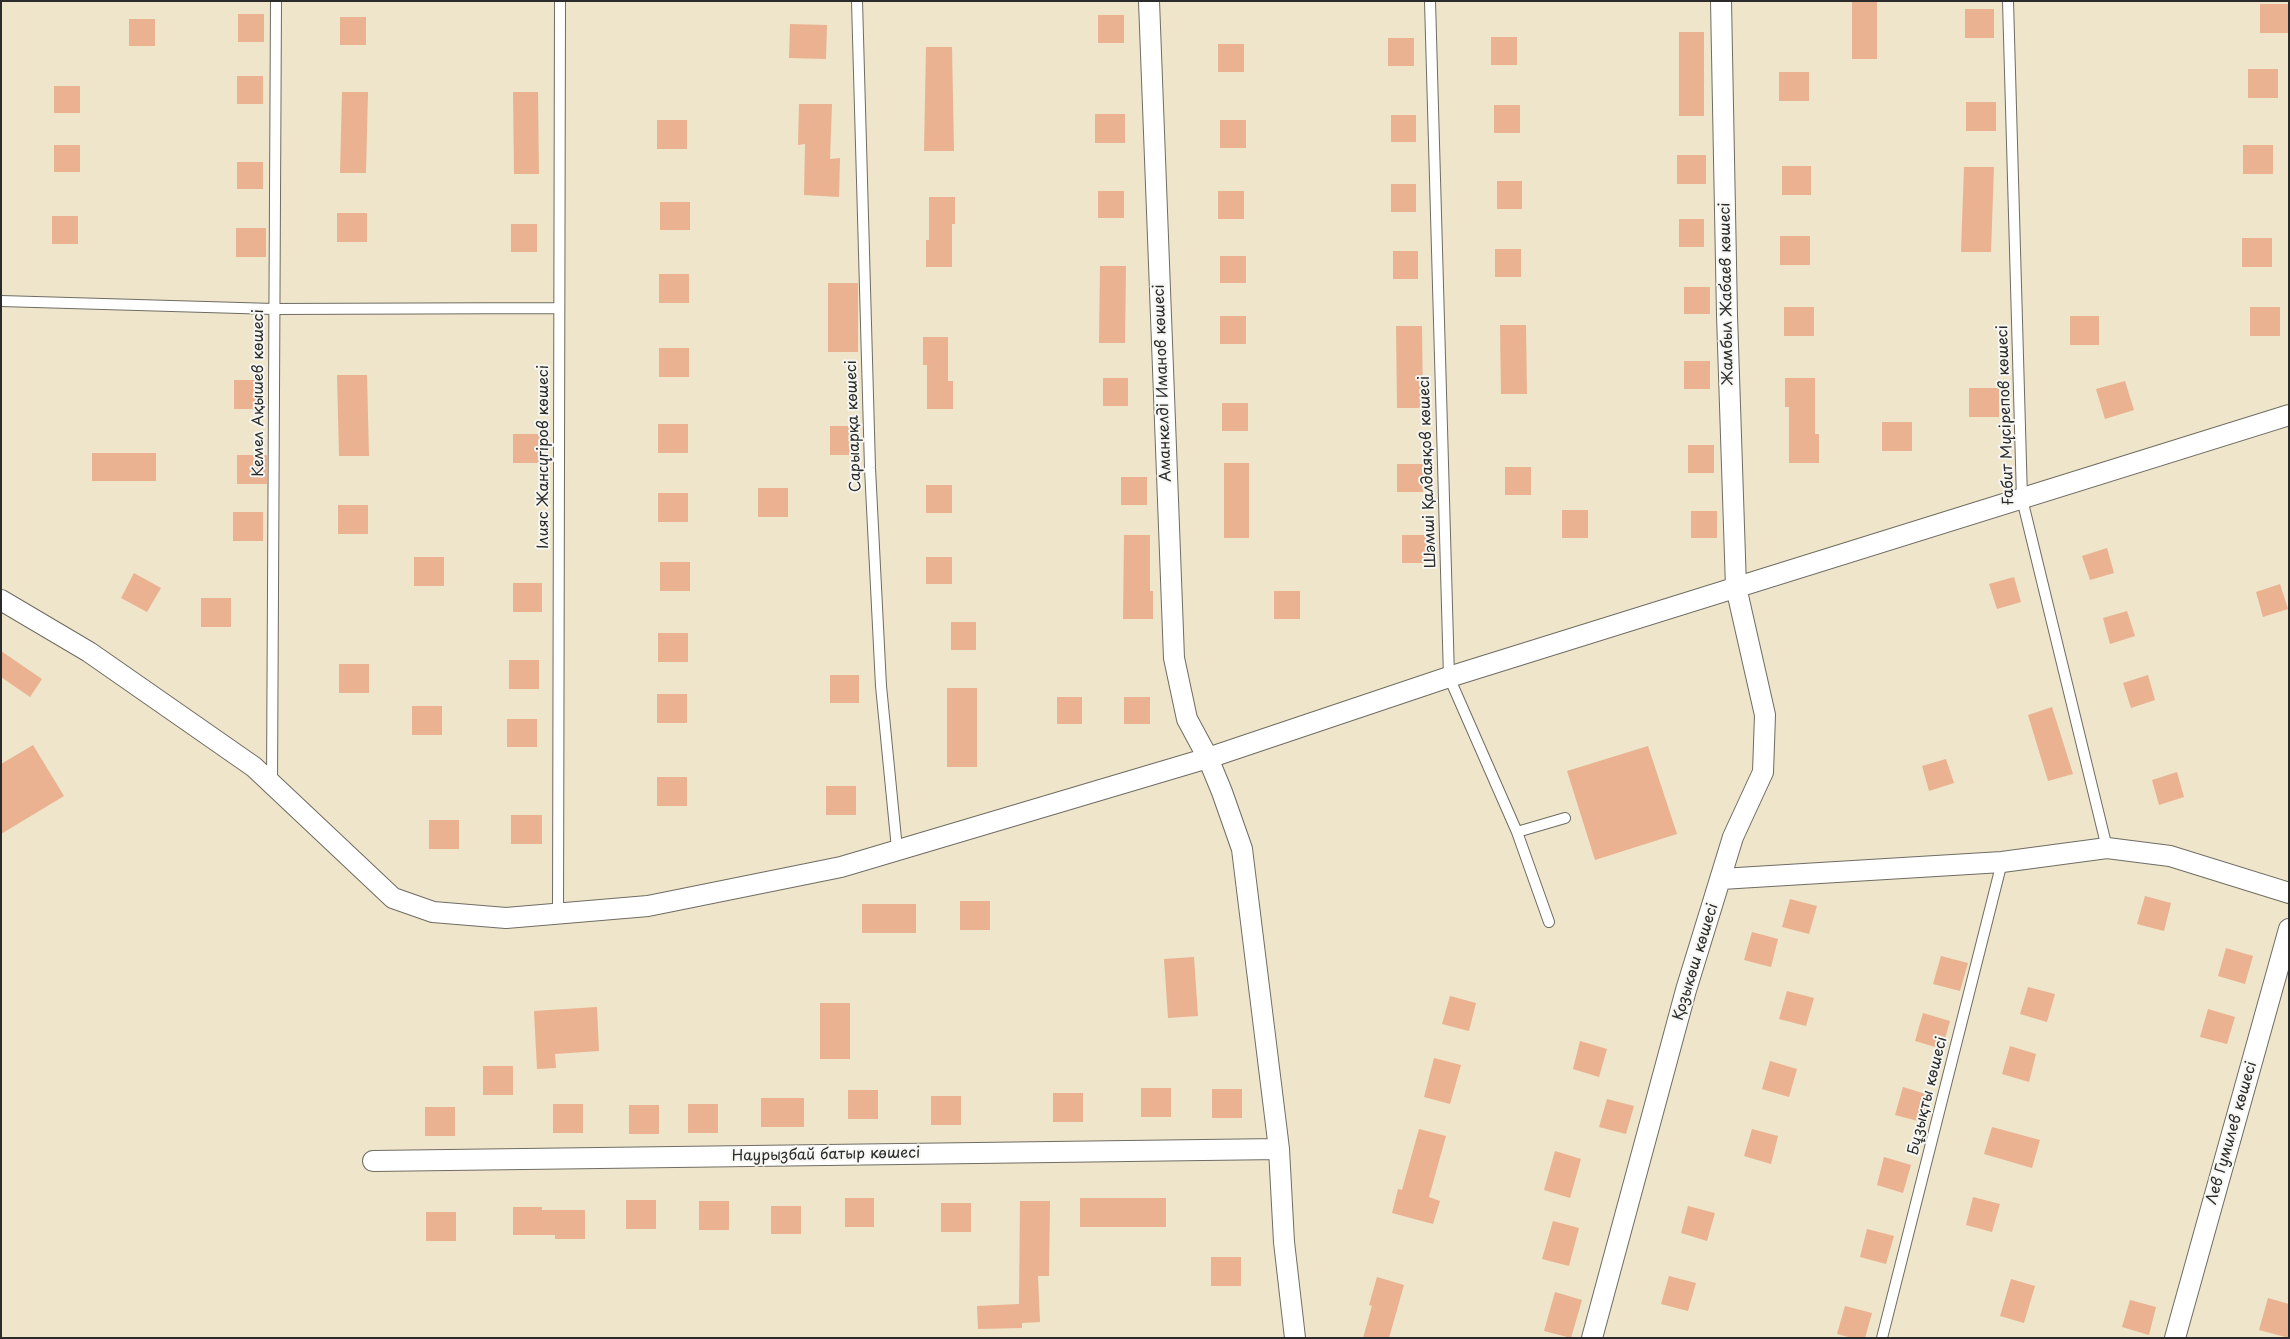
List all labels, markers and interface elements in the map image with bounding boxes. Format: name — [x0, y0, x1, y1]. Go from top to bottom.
street label: Жамбыл Жабаев көшесі — [1716, 202, 1738, 386]
street label: Аманкелді Иманов көшесі — [1151, 284, 1175, 482]
street label: Кемел Ақышев көшесі — [250, 309, 268, 477]
street label: Ғабит Мүсірепов көшесі — [1994, 325, 2018, 505]
street label: Сарыарқа көшесі — [843, 360, 865, 492]
street label: Ілияс Жансүгіров көшесі — [535, 365, 553, 549]
street label: Шәмші Қалдаяқов көшесі — [1416, 376, 1440, 568]
street label: Қозыкөш көшесі — [1670, 901, 1722, 1023]
street label: Бұзықты көшесі — [1905, 1035, 1951, 1157]
street label: Лев Гумилев көшесі — [2203, 1059, 2261, 1207]
street label: Наурызбай батыр көшесі — [732, 1144, 920, 1166]

